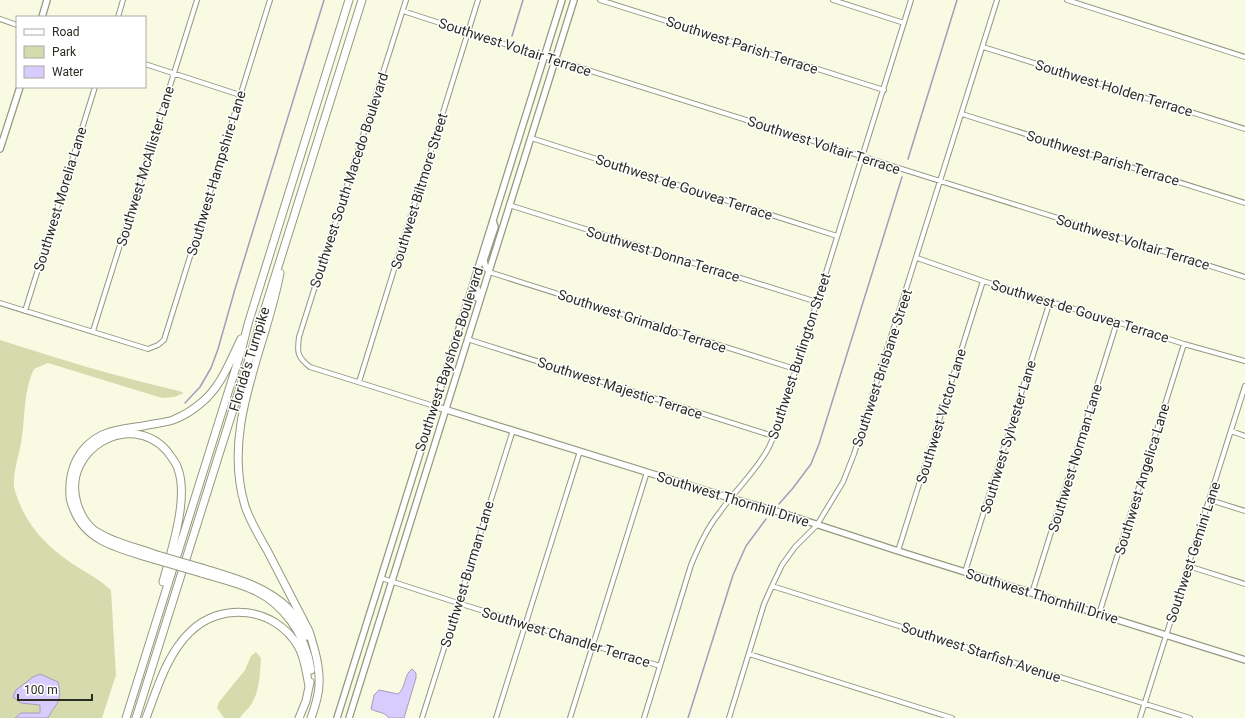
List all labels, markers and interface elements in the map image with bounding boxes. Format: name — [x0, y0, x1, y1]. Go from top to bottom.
street label: Southwest Parish Terrace — [664, 13, 820, 77]
street label: Southwest Voltair Terrace — [437, 15, 593, 79]
legend — [16, 16, 146, 88]
text: Road — [52, 25, 80, 39]
text: Park — [52, 45, 77, 59]
street label: Southwest Holden Terrace — [1033, 56, 1195, 120]
text: Water — [52, 65, 83, 79]
street label: Southwest South Macedo Boulevard — [307, 70, 391, 290]
street label: Southwest McAllister Lane — [113, 84, 177, 248]
street label: Southwest Hampshire Lane — [183, 89, 249, 257]
street label: Southwest Biltmore Street — [388, 111, 451, 271]
street label: Southwest Voltair Terrace — [746, 113, 902, 177]
street label: Southwest Morelia Lane — [30, 125, 90, 273]
street label: Southwest Parish Terrace — [1025, 127, 1181, 189]
street label: Southwest de Gouvea Terrace — [593, 151, 775, 223]
street label: Southwest Voltair Terrace — [1054, 211, 1212, 273]
street label: Southwest Donna Terrace — [584, 223, 742, 285]
street label: Southwest Bayshore Boulevard — [412, 265, 486, 453]
street label: Southwest Burlington Street — [765, 271, 834, 441]
street label: Southwest de Gouvea Terrace — [989, 276, 1171, 346]
street label: Southwest Grimaldo Terrace — [556, 286, 728, 356]
street label: Southwest Brisbane Street — [849, 287, 915, 449]
street label: Florida's Turnpike — [226, 305, 272, 413]
street label: Southwest Victor Lane — [913, 347, 969, 485]
street label: Southwest Majestic Terrace — [535, 354, 705, 422]
street label: Southwest Sylvester Lane — [977, 358, 1039, 516]
street label: Southwest Norman Lane — [1045, 382, 1105, 534]
street label: Southwest Angelica Lane — [1111, 401, 1173, 557]
street label: Southwest Thornhill Drive — [655, 468, 811, 530]
street label: Southwest Gemini Lane — [1163, 480, 1223, 624]
street label: Southwest Burman Lane — [437, 499, 497, 649]
street label: Southwest Thornhill Drive — [964, 565, 1120, 627]
street label: Southwest Chandler Terrace — [480, 604, 652, 670]
street label: Southwest Starfish Avenue — [899, 619, 1063, 685]
scale bar — [18, 676, 92, 702]
text: 100 m — [24, 683, 58, 697]

